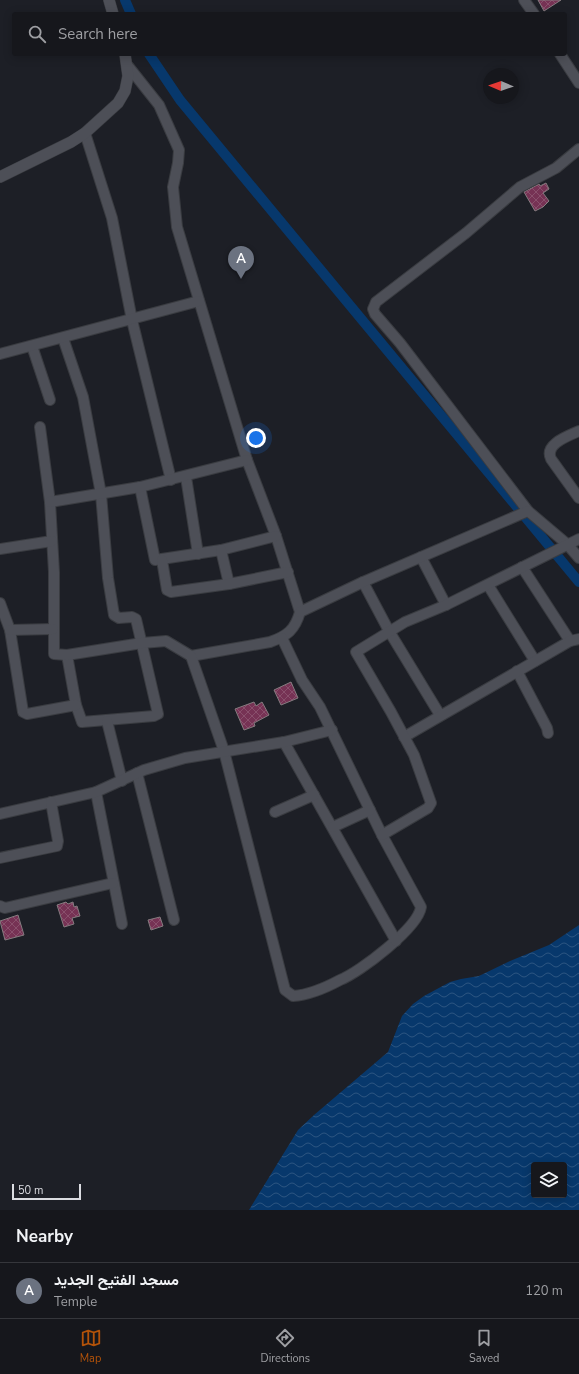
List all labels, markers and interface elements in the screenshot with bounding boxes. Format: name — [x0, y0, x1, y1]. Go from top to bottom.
search box — [12, 12, 567, 56]
icon: search — [26, 23, 48, 45]
text: Search here — [58, 24, 138, 44]
north arrow — [483, 68, 519, 104]
pin: A — [228, 246, 254, 279]
your location — [246, 428, 266, 448]
map controls — [531, 1162, 567, 1198]
button: layers — [531, 1162, 567, 1198]
scale bar — [12, 1182, 81, 1201]
text: 50 m — [18, 1183, 43, 1198]
text: Nearby — [16, 1225, 73, 1248]
text: مسجد الفتيح الجديد — [54, 1270, 179, 1290]
text: A — [24, 1282, 34, 1300]
text: 120 m — [525, 1282, 563, 1300]
text: Temple — [54, 1293, 97, 1311]
tab: Map — [80, 1327, 102, 1366]
tab: Directions — [261, 1327, 310, 1366]
tab: Saved — [469, 1327, 499, 1366]

